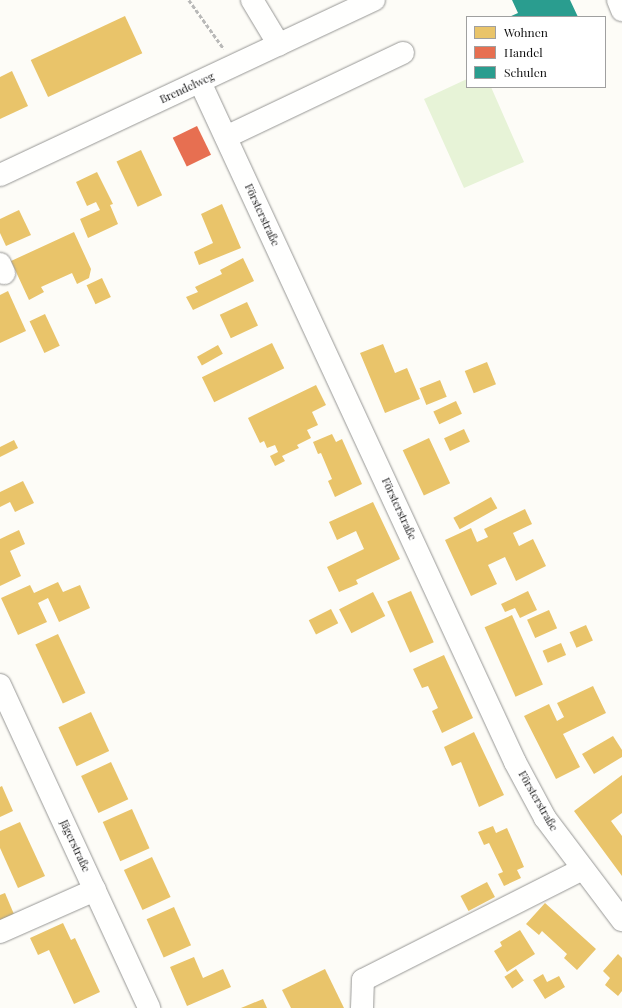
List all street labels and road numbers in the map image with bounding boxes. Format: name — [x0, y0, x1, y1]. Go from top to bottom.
street label: Brendelweg — [158, 70, 216, 106]
street label: Försterstraße — [242, 182, 282, 248]
street label: Försterstraße — [379, 476, 419, 542]
street label: Försterstraße — [515, 769, 561, 833]
street label: Jägerstraße — [57, 818, 93, 874]

